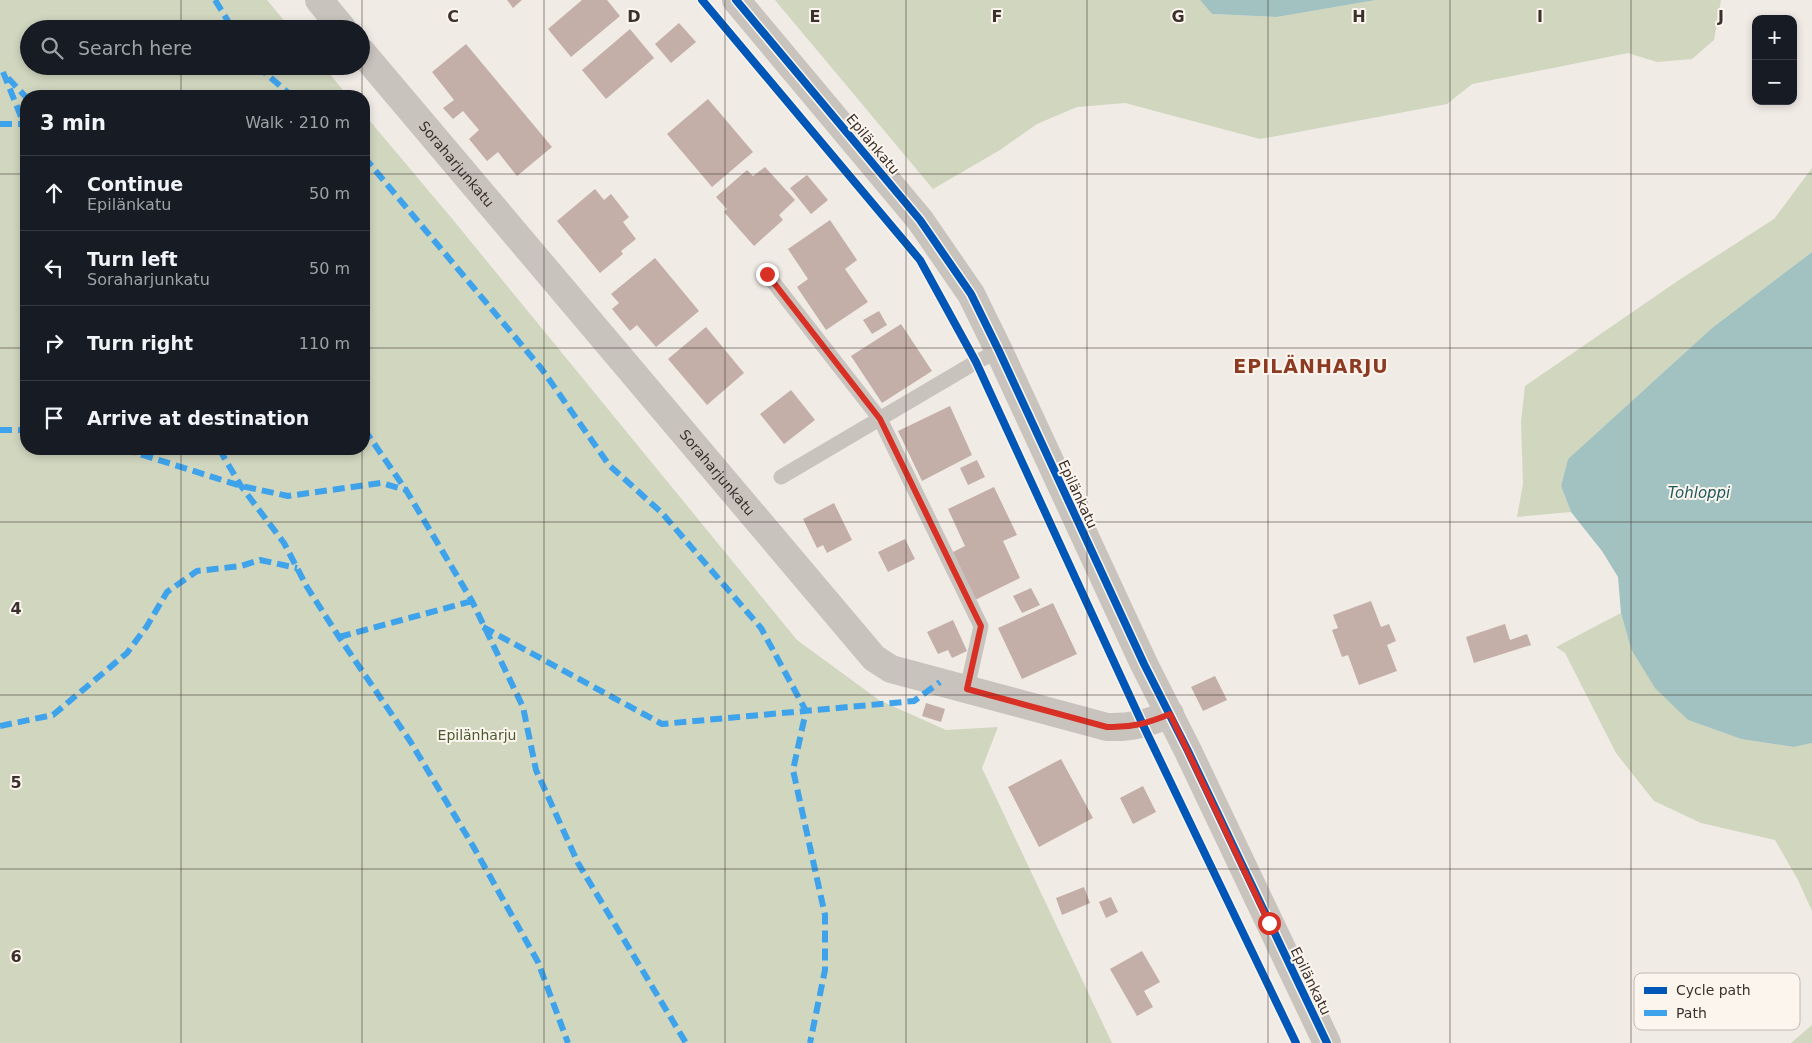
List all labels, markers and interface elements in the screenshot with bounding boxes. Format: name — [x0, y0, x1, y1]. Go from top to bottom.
text: C — [447, 7, 459, 26]
text: D — [627, 7, 641, 26]
text: E — [810, 7, 820, 26]
text: F — [992, 7, 1002, 26]
text: G — [1171, 7, 1185, 26]
text: H — [1352, 7, 1366, 26]
text: I — [1537, 7, 1543, 26]
text: J — [1717, 7, 1724, 26]
map controls — [1752, 15, 1797, 105]
button: + — [1752, 15, 1797, 60]
search box — [20, 20, 370, 75]
icon: search — [38, 34, 66, 62]
text: Search here — [78, 37, 192, 59]
button: − — [1752, 60, 1797, 105]
text: 3 min — [40, 111, 106, 135]
street label: Epilänkatu — [843, 111, 903, 177]
text: Walk · 210 m — [245, 113, 350, 132]
street label: Soraharjunkatu — [416, 118, 497, 210]
text: Continue — [87, 173, 183, 195]
icon: ahead — [40, 179, 68, 207]
text: 50 m — [309, 184, 350, 203]
text: Epilänkatu — [87, 195, 171, 214]
text: Turn left — [87, 248, 178, 270]
icon: left — [40, 254, 68, 282]
text: 50 m — [309, 259, 350, 278]
route end — [756, 263, 779, 286]
text: Soraharjunkatu — [87, 270, 210, 289]
icon: right — [40, 329, 68, 357]
text: Turn right — [87, 332, 193, 354]
text: 110 m — [299, 334, 350, 353]
district label: EPILÄNHARJU — [1233, 354, 1389, 377]
icon: arrive — [40, 404, 68, 432]
text: Arrive at destination — [87, 407, 309, 429]
street label: Soraharjunkatu — [676, 426, 758, 519]
street label: Epilänkatu — [1055, 457, 1101, 531]
water label: Tohloppi — [1668, 484, 1731, 502]
text: 4 — [10, 599, 22, 618]
park label: Epilänharju — [438, 727, 516, 743]
text: 5 — [10, 773, 22, 792]
route start — [1258, 912, 1281, 935]
street label: Epilänkatu — [1288, 944, 1334, 1018]
text: 6 — [10, 947, 22, 966]
legend — [1634, 973, 1800, 1030]
text: Cycle path — [1676, 982, 1751, 998]
text: Path — [1676, 1005, 1707, 1021]

